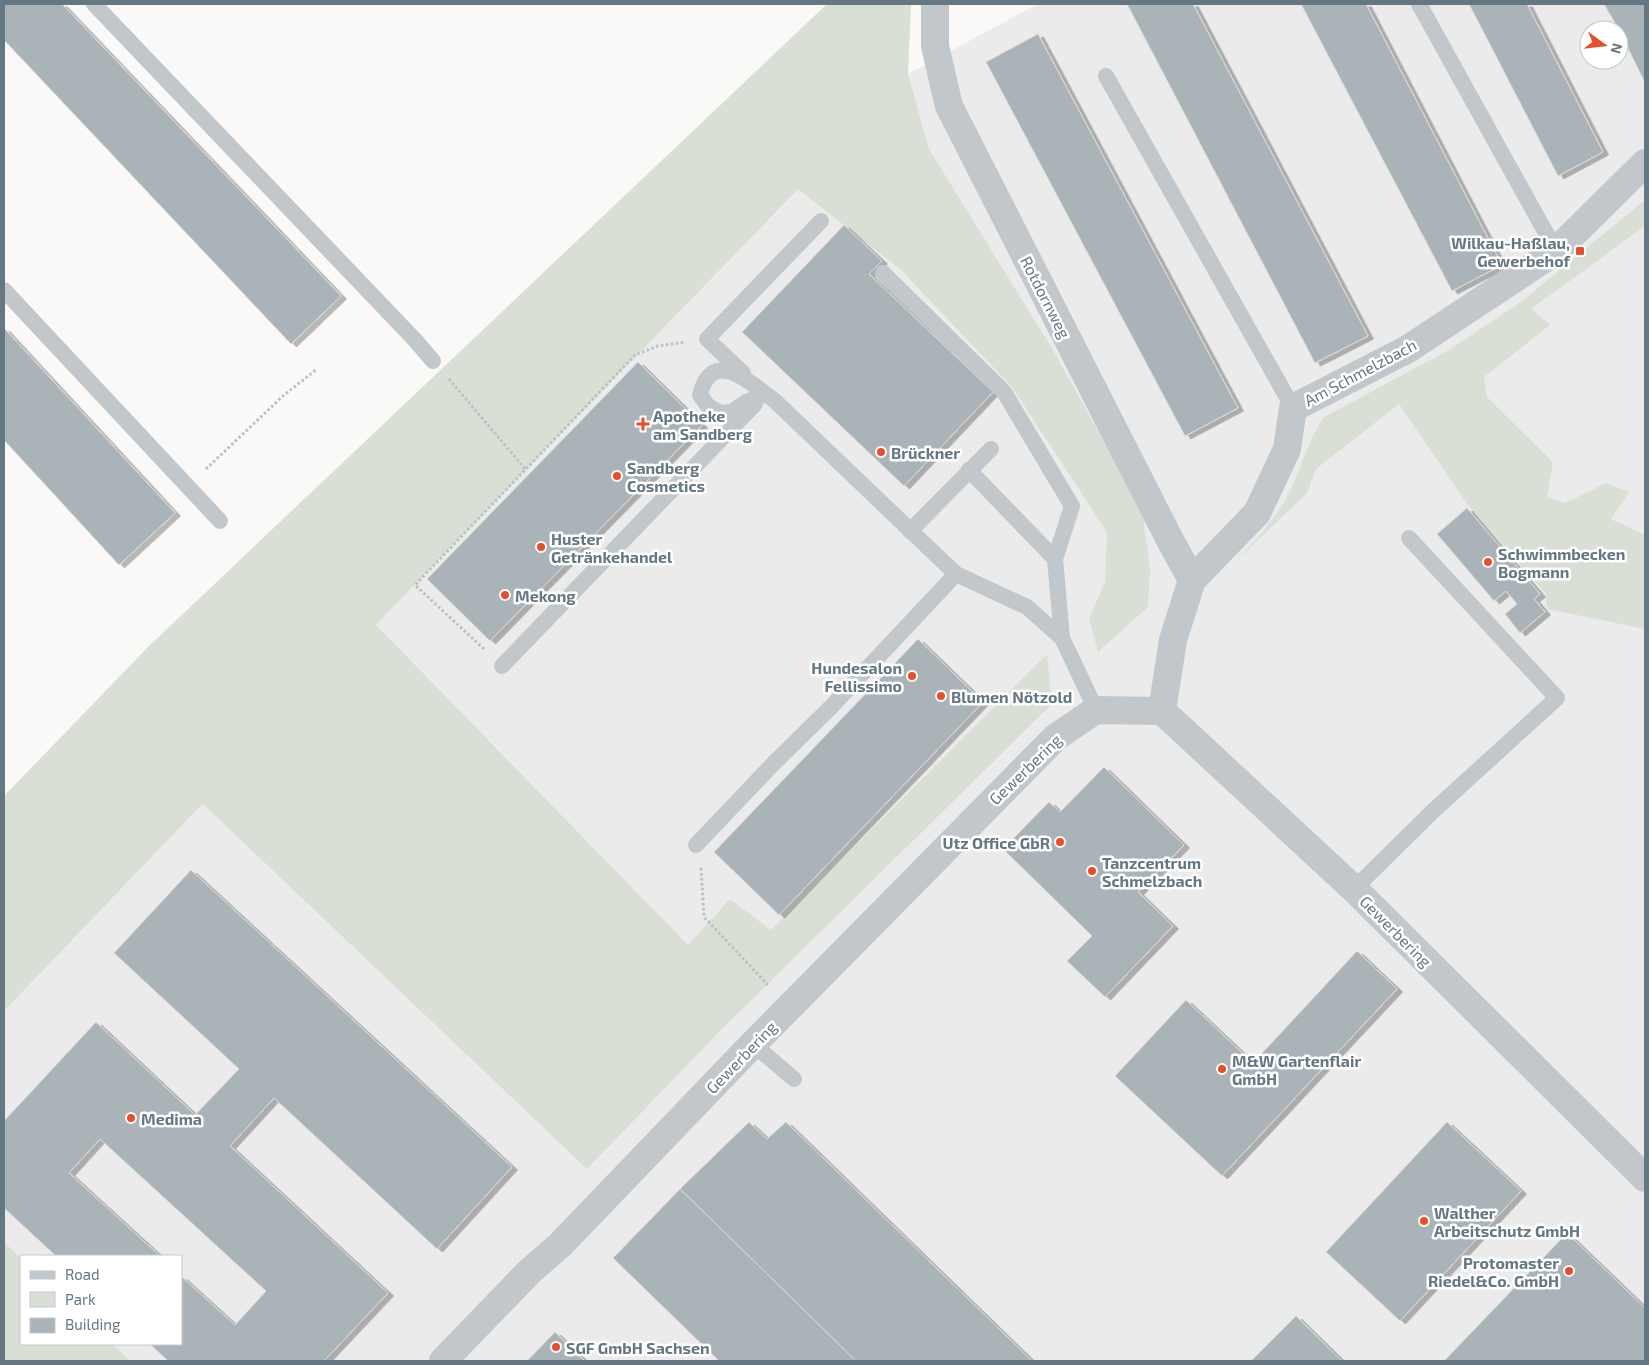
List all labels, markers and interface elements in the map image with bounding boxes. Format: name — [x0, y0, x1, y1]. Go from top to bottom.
north arrow — [1579, 20, 1629, 70]
text: N — [1608, 41, 1627, 56]
place label: Wilkau-Haßlau, Gewerbehof — [1451, 233, 1571, 270]
marker: Wilkau-Haßlau, Gewerbehof — [1574, 245, 1586, 257]
street label: Rotdornweg — [1017, 253, 1075, 341]
street label: Am Schmelzbach — [1301, 334, 1419, 410]
place label: Apotheke am Sandberg — [653, 406, 753, 443]
marker: Apotheke am Sandberg — [637, 418, 649, 430]
place label: Brückner — [891, 443, 960, 462]
marker: Brückner — [875, 446, 887, 458]
place label: Sandberg Cosmetics — [627, 458, 705, 495]
marker: Sandberg Cosmetics — [611, 470, 623, 482]
place label: Huster Getränkehandel — [551, 529, 673, 566]
marker: Huster Getränkehandel — [535, 541, 547, 553]
place label: Schwimmbecken Bogmann — [1498, 544, 1625, 581]
marker: Schwimmbecken Bogmann — [1482, 556, 1494, 568]
place label: Mekong — [515, 586, 576, 605]
marker: Mekong — [499, 589, 511, 601]
place label: Hundesalon Fellissimo — [811, 658, 902, 695]
marker: Hundesalon Fellissimo — [906, 670, 918, 682]
place label: Blumen Nötzold — [951, 687, 1072, 706]
marker: Blumen Nötzold — [935, 690, 947, 702]
street label: Gewerbering — [985, 730, 1065, 808]
place label: Utz Office GbR — [943, 833, 1050, 852]
marker: Utz Office GbR — [1054, 836, 1066, 848]
place label: Tanzcentrum Schmelzbach — [1102, 853, 1202, 890]
marker: Tanzcentrum Schmelzbach — [1086, 865, 1098, 877]
street label: Gewerbering — [1356, 891, 1436, 971]
street label: Gewerbering — [702, 1017, 780, 1097]
place label: M&W Gartenflair GmbH — [1232, 1051, 1361, 1088]
marker: M&W Gartenflair GmbH — [1216, 1063, 1228, 1075]
place label: Medima — [141, 1109, 202, 1128]
marker: Medima — [125, 1112, 137, 1124]
place label: Walther Arbeitschutz GmbH — [1434, 1203, 1580, 1240]
marker: Walther Arbeitschutz GmbH — [1418, 1215, 1430, 1227]
place label: Protomaster Riedel&Co. GmbH — [1428, 1253, 1559, 1290]
legend — [20, 1255, 182, 1345]
text: Road — [65, 1265, 100, 1283]
marker: Protomaster Riedel&Co. GmbH — [1563, 1265, 1575, 1277]
text: Park — [65, 1290, 96, 1308]
text: Building — [65, 1315, 121, 1333]
place label: SGF GmbH Sachsen — [566, 1338, 710, 1357]
marker: SGF GmbH Sachsen — [550, 1341, 562, 1353]

